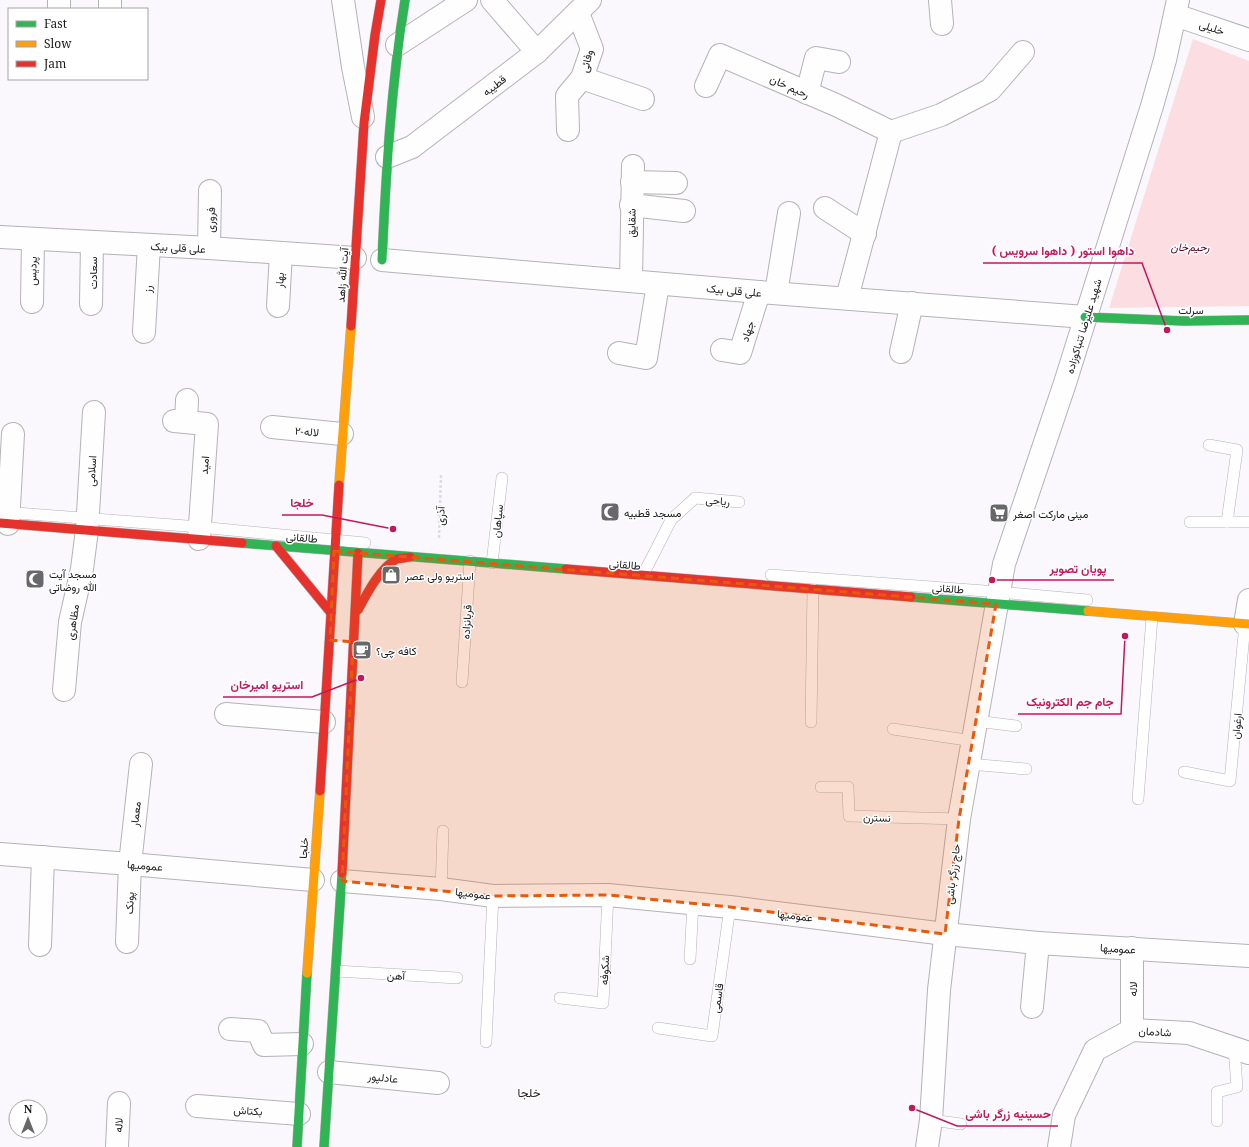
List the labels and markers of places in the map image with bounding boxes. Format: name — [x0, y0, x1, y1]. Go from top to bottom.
callout: داهوا استور ( داهوا سرویس ) — [983, 239, 1142, 263]
callout: خلجا — [282, 491, 322, 515]
mosque icon: مسجد قطبیه — [599, 501, 621, 523]
supermarket icon: مینی مارکت اصغر — [988, 502, 1010, 524]
place label: مسجد قطبیه — [624, 505, 681, 520]
place label: مینی مارکت اصغر — [1012, 506, 1088, 521]
callout: پویان تصویر — [1041, 556, 1114, 580]
shop icon: استریو ولی عصر — [380, 564, 402, 586]
place label: مسجد آیت الله روضاتی — [49, 566, 97, 594]
mosque icon: مسجد آیت الله روضاتی — [24, 568, 46, 590]
place label: استریو ولی عصر — [404, 568, 474, 583]
cafe icon: کافه چی؟ — [351, 639, 373, 661]
place label: کافه چی؟ — [376, 643, 417, 659]
callout: استریو امیرخان — [223, 673, 312, 697]
callout: جام جم الکترونیک — [1018, 690, 1121, 714]
callout: حسینیه زرگر باشی — [957, 1102, 1058, 1126]

